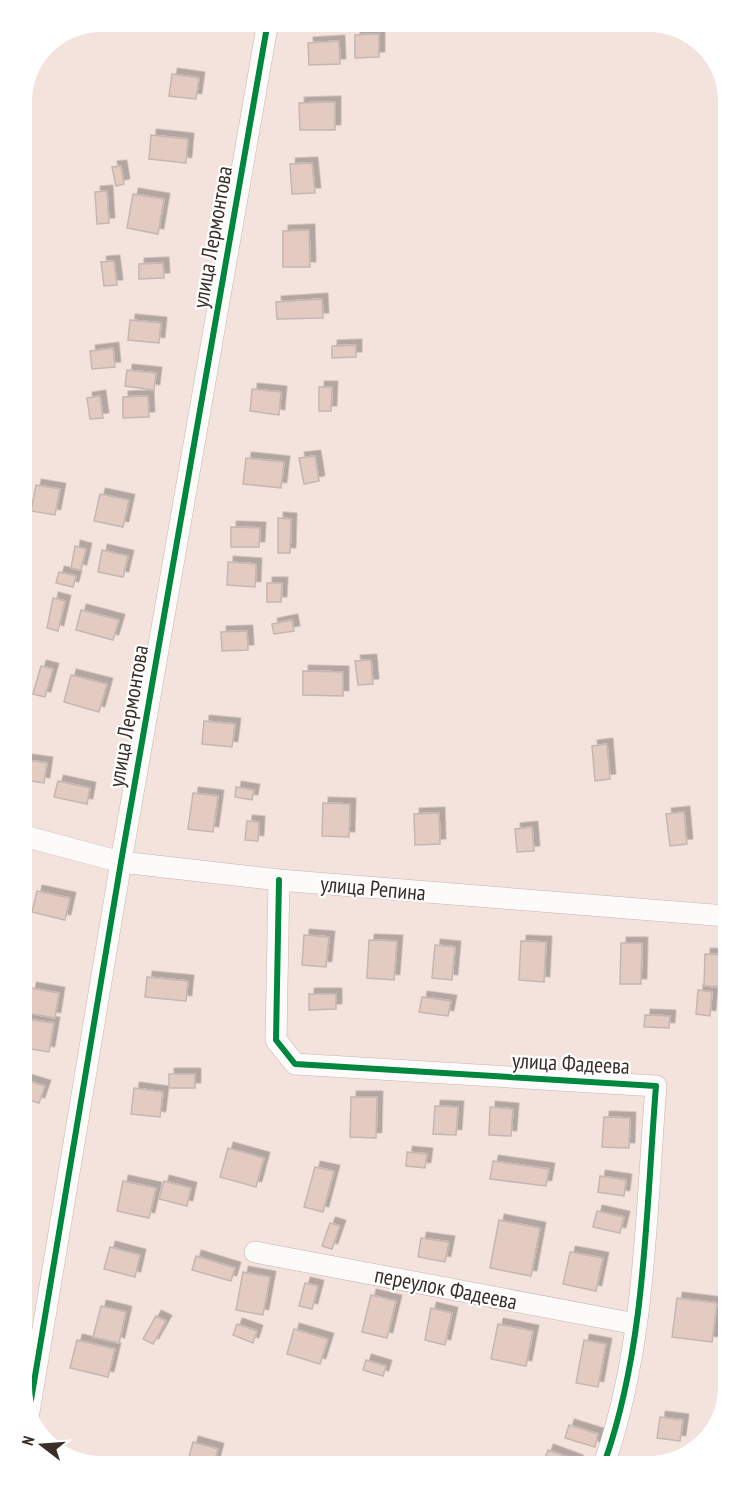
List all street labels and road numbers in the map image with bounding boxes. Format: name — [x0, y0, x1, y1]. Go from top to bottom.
street label: улица Лермонтова — [186, 164, 238, 310]
street label: улица Лермонтова — [102, 643, 154, 789]
street label: улица Репина — [319, 869, 427, 907]
street label: улица Фадеева — [511, 1046, 631, 1080]
street label: переулок Фадеева — [372, 1260, 520, 1316]

